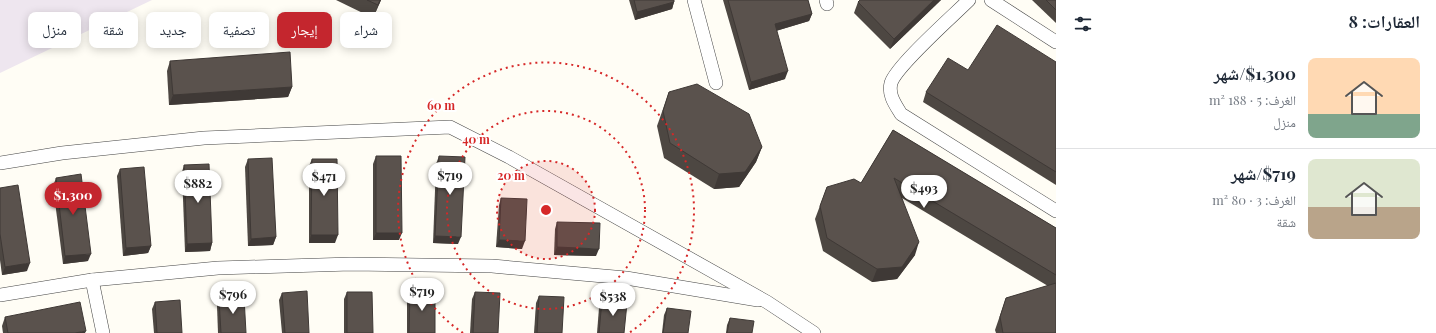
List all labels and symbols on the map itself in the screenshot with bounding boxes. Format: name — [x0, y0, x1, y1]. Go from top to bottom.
text: 60 m — [427, 97, 455, 113]
text: 40 m — [462, 131, 490, 147]
pin: $719 — [426, 162, 474, 196]
pin: $471 — [300, 163, 348, 197]
text: 20 m — [497, 167, 525, 183]
pin: $882 — [174, 170, 222, 204]
pin: $493 — [900, 175, 948, 209]
pin: $1,300 — [40, 182, 106, 216]
centre of rings — [539, 203, 553, 217]
pin: $719 — [398, 278, 446, 312]
pin: $796 — [209, 281, 257, 315]
pin: $538 — [589, 283, 637, 317]

